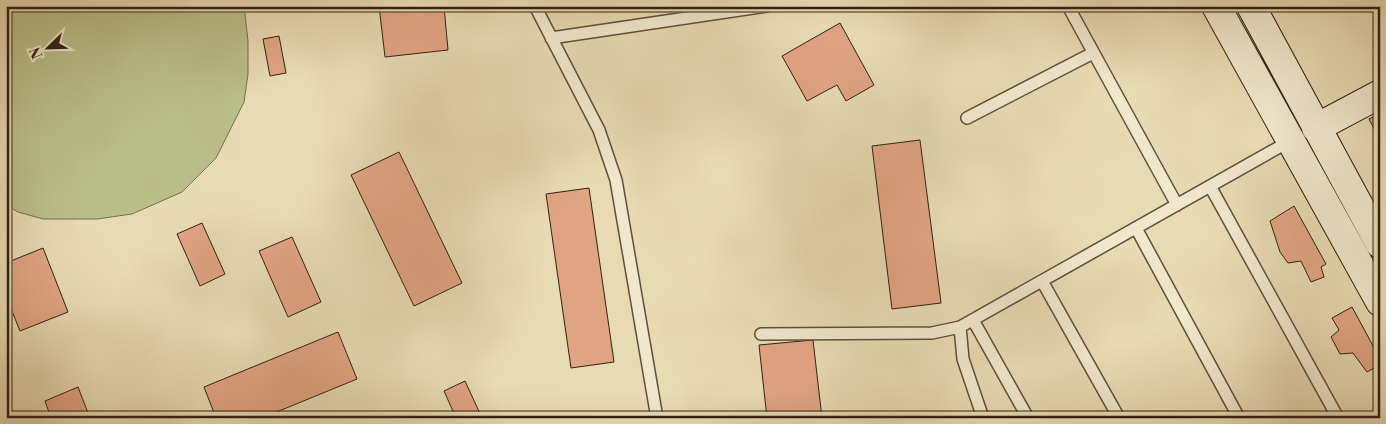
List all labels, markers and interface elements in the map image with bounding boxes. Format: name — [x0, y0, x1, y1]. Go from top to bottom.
north arrow — [22, 22, 72, 72]
text: N — [27, 44, 47, 61]

